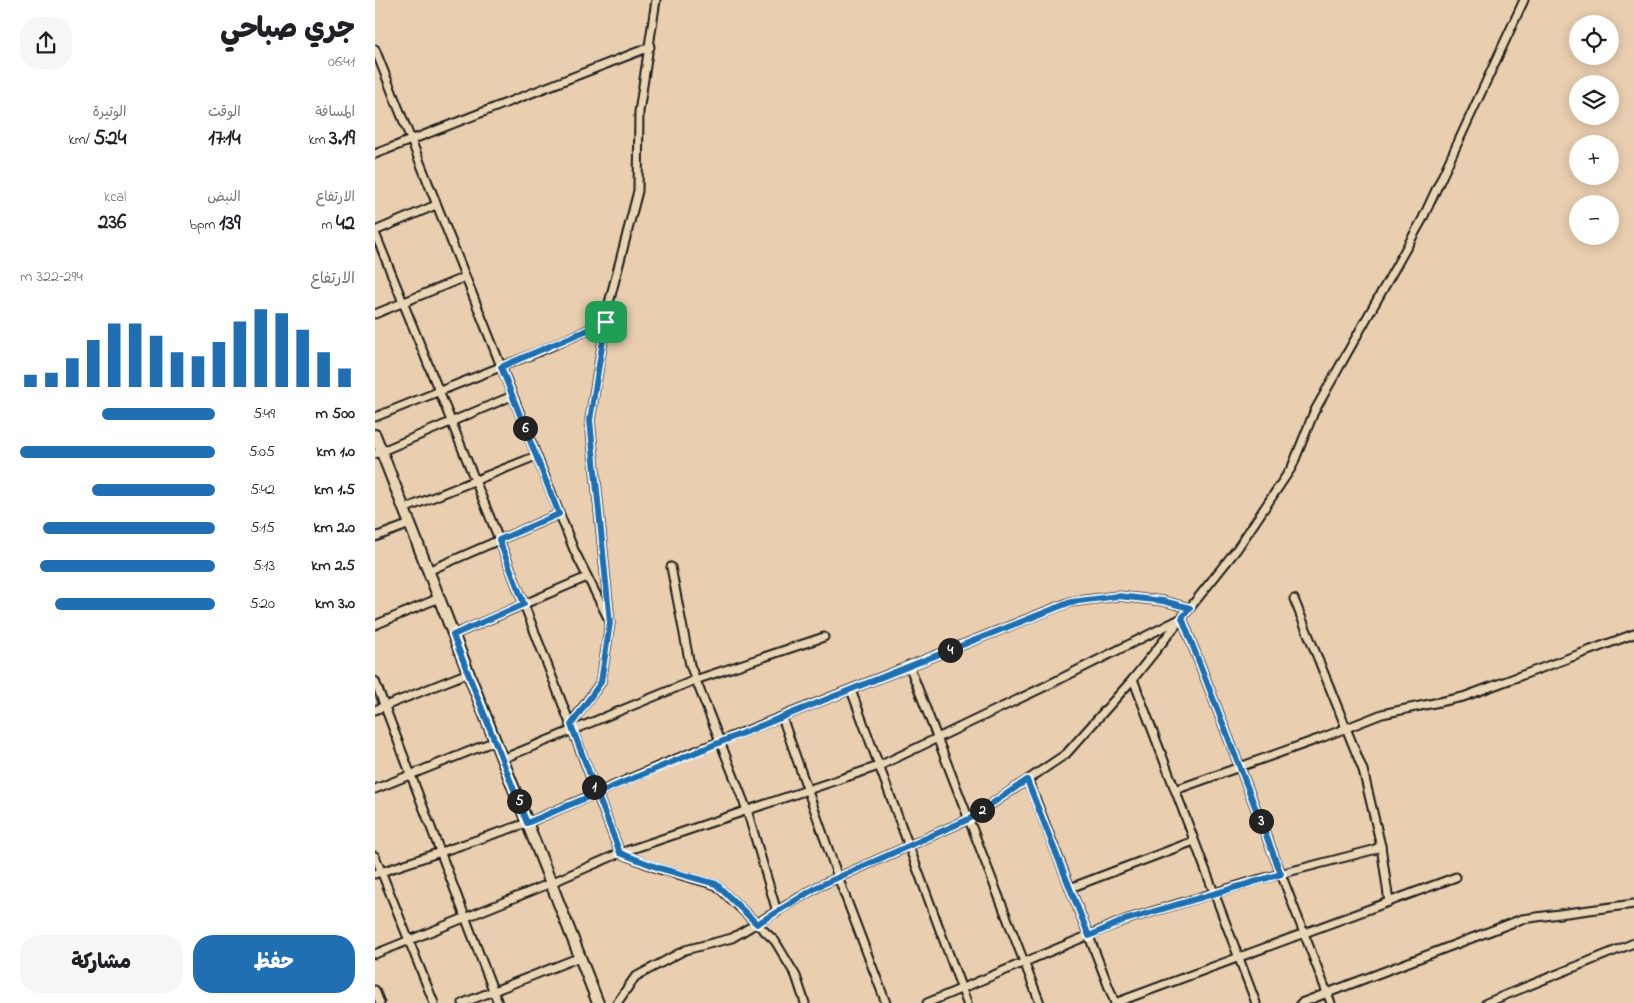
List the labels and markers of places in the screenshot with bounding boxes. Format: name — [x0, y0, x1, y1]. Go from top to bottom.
pin — [585, 301, 627, 343]
pin: 6 — [513, 416, 537, 440]
pin: 4 — [937, 638, 963, 662]
pin: 1 — [581, 774, 607, 800]
pin: 5 — [507, 788, 531, 814]
pin: 2 — [969, 798, 995, 822]
pin: 3 — [1249, 808, 1273, 834]

